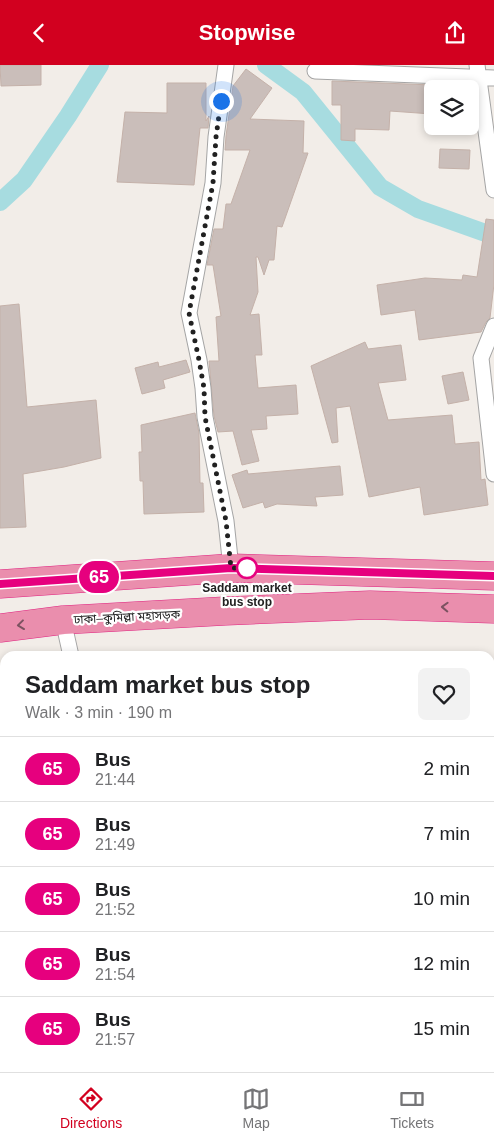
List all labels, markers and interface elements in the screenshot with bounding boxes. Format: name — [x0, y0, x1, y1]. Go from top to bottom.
icon: back — [25, 19, 53, 47]
icon: share — [441, 19, 469, 47]
text: Stopwise — [199, 20, 295, 45]
map controls — [424, 80, 479, 135]
button: layers — [424, 80, 479, 135]
your location — [209, 89, 234, 114]
marker: Saddam market bus stop — [236, 557, 258, 579]
line badge: 65 — [76, 561, 122, 593]
text: 65 — [89, 567, 109, 587]
place label: Saddam market bus stop — [202, 581, 292, 609]
one-way arrow — [441, 602, 449, 612]
street label: ঢাকা–কুমিল্লা মহাসড়ক — [72, 606, 181, 628]
one-way arrow — [17, 620, 25, 630]
button: heart — [418, 668, 470, 720]
text: Saddam market bus stop — [25, 671, 310, 698]
text: Walk · 3 min · 190 m — [25, 704, 172, 721]
text: Bus — [95, 749, 131, 770]
text: 2 min — [424, 758, 470, 779]
text: 65 — [42, 759, 63, 779]
text: 21:44 — [95, 771, 135, 788]
text: Bus — [95, 814, 131, 835]
text: 7 min — [424, 823, 470, 844]
text: 65 — [42, 824, 63, 844]
text: 21:49 — [95, 836, 135, 853]
text: Bus — [95, 879, 131, 900]
text: 10 min — [413, 888, 470, 909]
text: 65 — [42, 889, 63, 909]
text: 21:52 — [95, 901, 135, 918]
text: Bus — [95, 944, 131, 965]
text: 12 min — [413, 953, 470, 974]
text: 65 — [42, 954, 63, 974]
text: 21:54 — [95, 966, 135, 983]
text: Bus — [95, 1009, 131, 1030]
text: 15 min — [413, 1018, 470, 1039]
text: 65 — [42, 1019, 63, 1039]
text: 21:57 — [95, 1031, 135, 1048]
tab: Directions — [60, 1085, 122, 1131]
tab: Map — [242, 1085, 270, 1131]
tab: Tickets — [390, 1085, 434, 1131]

